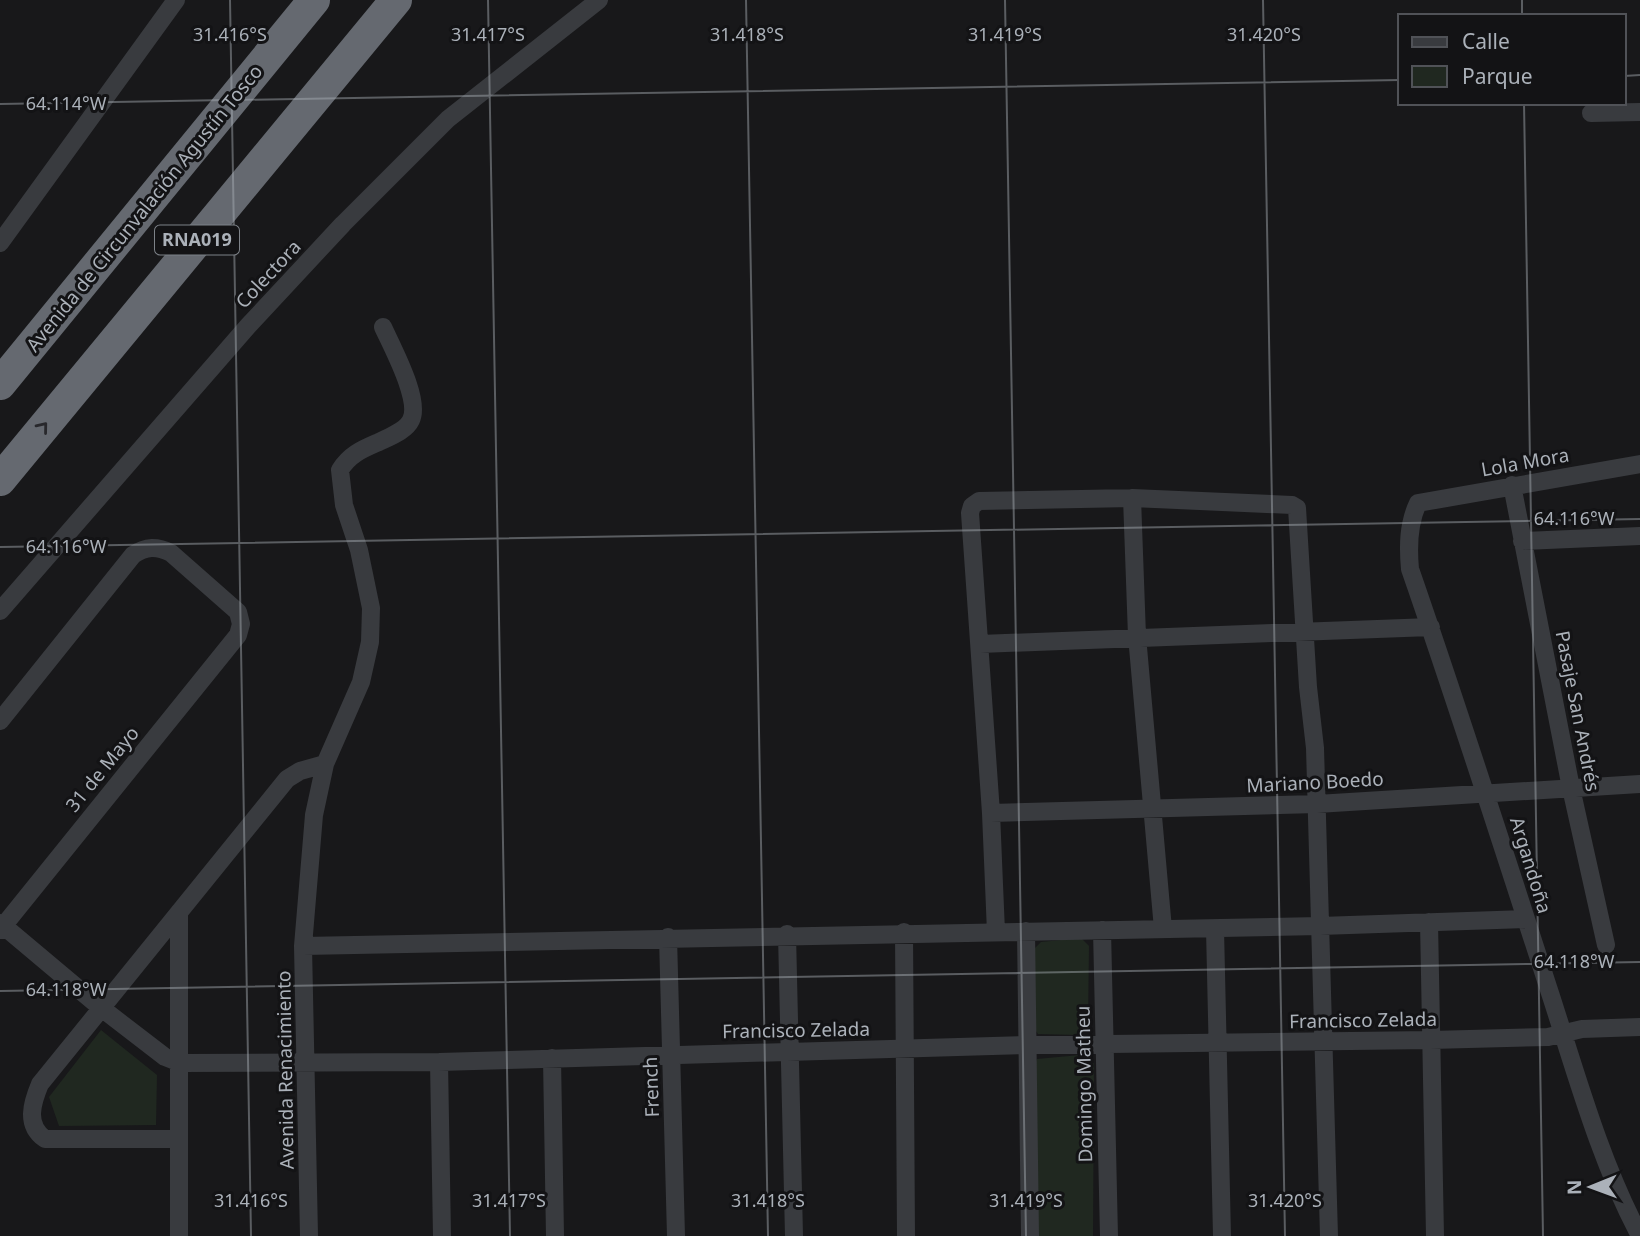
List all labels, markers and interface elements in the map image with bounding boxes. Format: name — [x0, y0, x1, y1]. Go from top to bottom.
legend — [1398, 14, 1626, 105]
text: 31.416°S — [193, 22, 267, 46]
text: 31.417°S — [451, 22, 525, 46]
text: 31.418°S — [710, 22, 784, 46]
text: 31.419°S — [968, 22, 1042, 46]
text: 31.420°S — [1227, 22, 1301, 46]
text: Calle — [1462, 27, 1510, 55]
street label: Avenida de Circunvalación Agustín Tosco — [20, 59, 268, 357]
text: Parque — [1462, 62, 1532, 90]
text: 64.114°W — [26, 91, 107, 115]
road number: RNA019 — [155, 226, 239, 254]
street label: Colectora — [230, 234, 306, 314]
one-way arrow — [35, 422, 47, 435]
street label: Lola Mora — [1479, 441, 1571, 483]
text: 64.116°W — [1534, 506, 1615, 530]
text: 64.116°W — [26, 534, 107, 558]
street label: Pasaje San Andrés — [1550, 628, 1606, 794]
street label: 31 de Mayo — [59, 721, 145, 817]
street label: Mariano Boedo — [1246, 765, 1384, 799]
street label: Argandoña — [1504, 814, 1558, 916]
text: 64.118°W — [1534, 949, 1615, 973]
street label: Avenida Renacimiento — [270, 970, 300, 1170]
text: 64.118°W — [26, 977, 107, 1001]
street label: Domingo Matheu — [1070, 1005, 1098, 1163]
street label: Francisco Zelada — [1289, 1006, 1437, 1034]
street label: Francisco Zelada — [722, 1016, 870, 1044]
street label: French — [637, 1056, 665, 1118]
north arrow — [1556, 1152, 1626, 1222]
text: N — [1561, 1179, 1587, 1195]
text: 31.416°S — [214, 1188, 288, 1212]
text: 31.417°S — [472, 1188, 546, 1212]
text: 31.418°S — [731, 1188, 805, 1212]
text: 31.419°S — [989, 1188, 1063, 1212]
text: 31.420°S — [1248, 1188, 1322, 1212]

